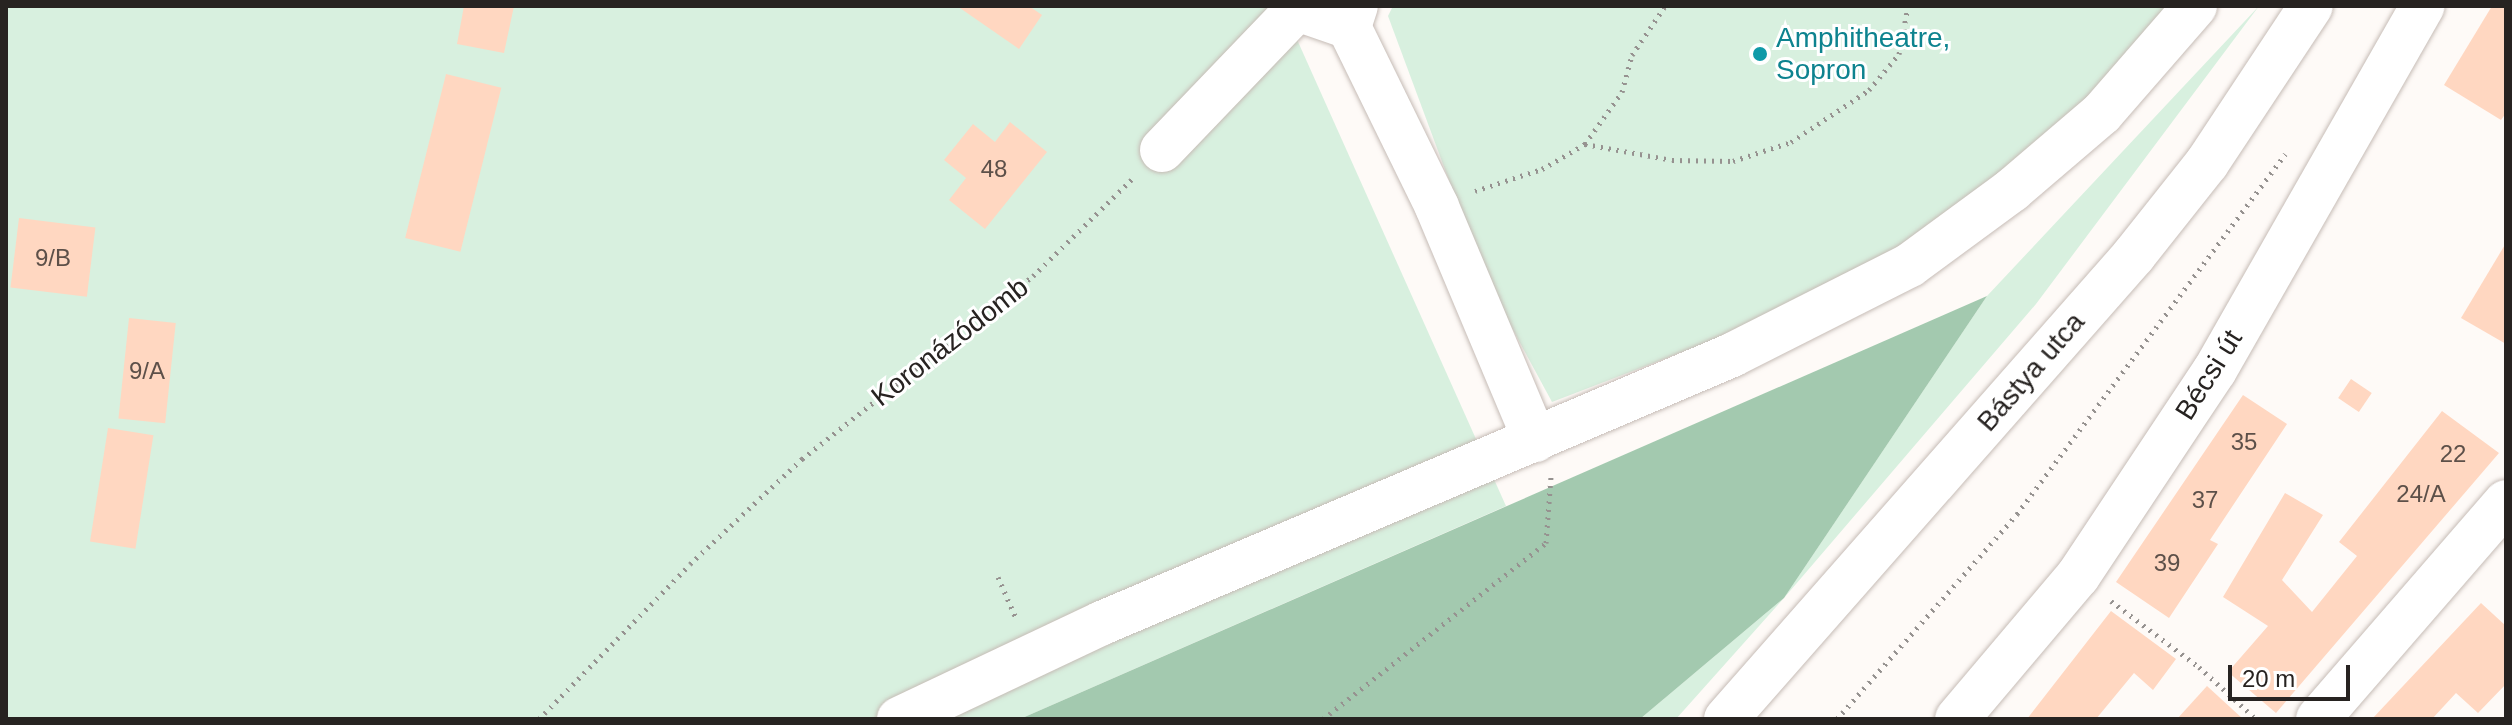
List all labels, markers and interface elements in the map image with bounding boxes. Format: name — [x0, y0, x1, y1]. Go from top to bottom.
place label: Amphitheatre, Sopron — [1776, 21, 1950, 87]
marker: Amphitheatre, Sopron — [1751, 45, 1769, 63]
house number: 48 — [981, 155, 1007, 183]
house number: 9/B — [35, 244, 71, 272]
street label: Koronázódomb — [865, 270, 1035, 414]
street label: Bástya utca — [1970, 306, 2092, 438]
street label: Bécsi út — [2168, 324, 2250, 426]
house number: 9/A — [129, 357, 165, 385]
house number: 35 — [2231, 428, 2257, 456]
house number: 22 — [2440, 440, 2466, 468]
house number: 24/A — [2396, 480, 2446, 508]
house number: 37 — [2192, 486, 2218, 514]
house number: 39 — [2154, 549, 2180, 577]
scale bar — [2232, 649, 2354, 699]
text: 20 m — [2242, 665, 2295, 692]

